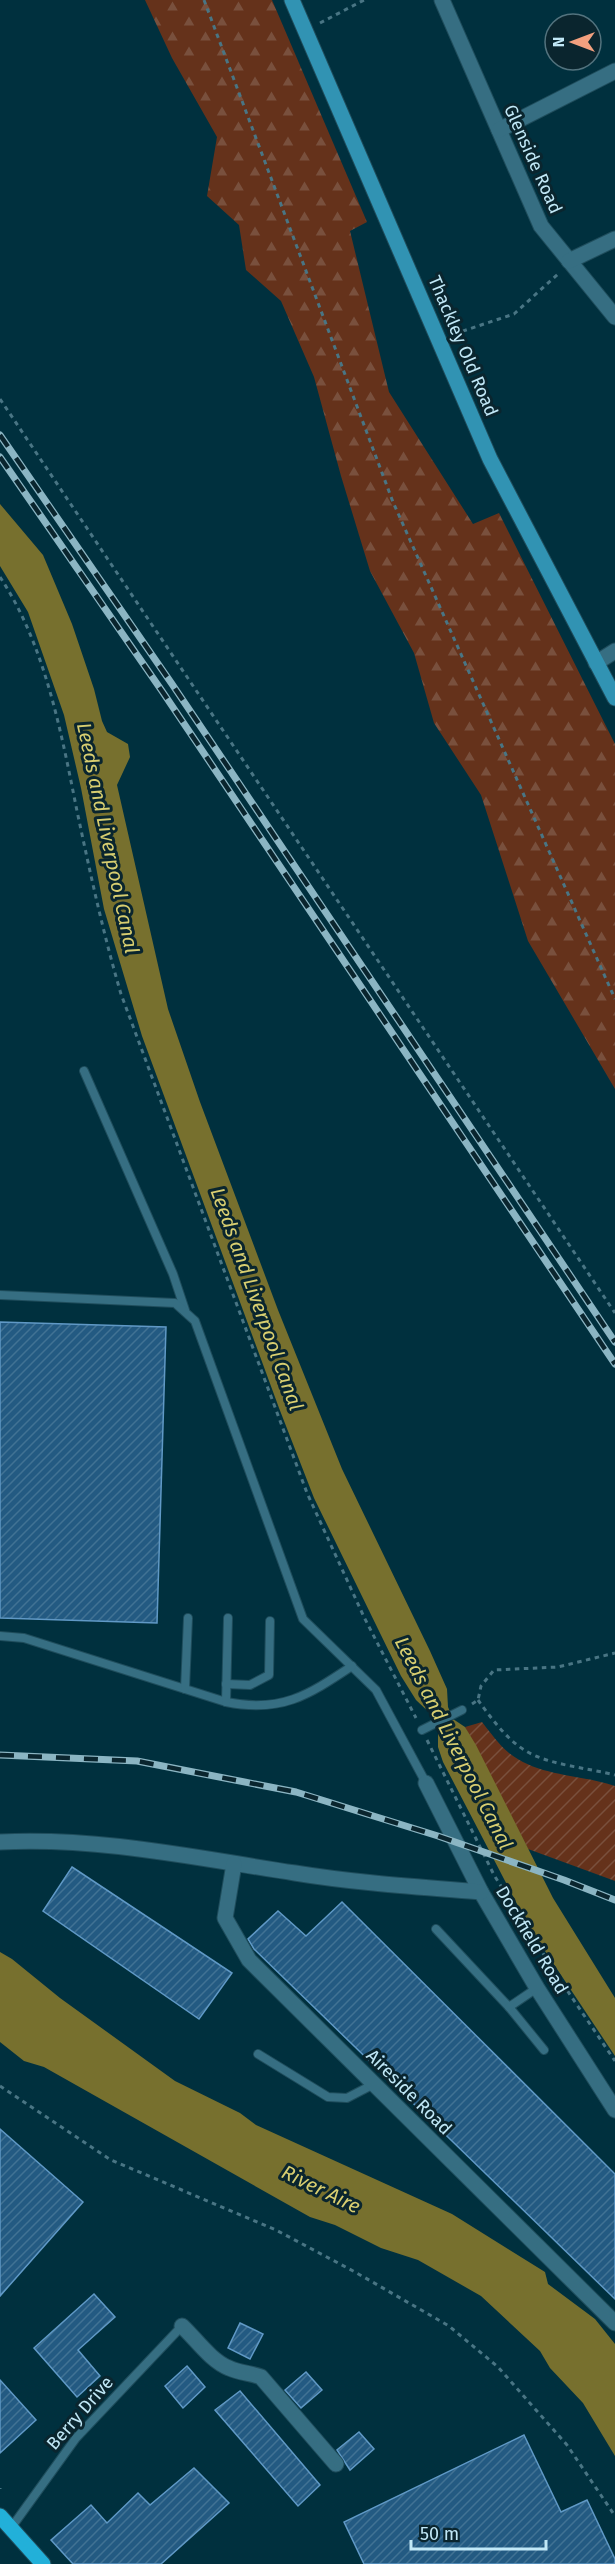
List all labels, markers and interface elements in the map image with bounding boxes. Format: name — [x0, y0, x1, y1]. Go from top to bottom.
north arrow — [543, 12, 603, 72]
text: N — [549, 37, 568, 47]
street label: Glenside Road — [499, 101, 567, 217]
street label: Thackley Old Road — [423, 272, 503, 420]
water label: Leeds and Liverpool Canal — [72, 720, 144, 956]
water label: Leeds and Liverpool Canal — [205, 1184, 309, 1414]
water label: Leeds and Liverpool Canal — [390, 1633, 518, 1853]
street label: Dockfield Road — [491, 1882, 573, 1998]
street label: Aireside Road — [362, 2045, 456, 2139]
water label: River Aire — [278, 2160, 364, 2218]
street label: Berry Drive — [42, 2372, 118, 2454]
scale bar — [411, 2513, 546, 2551]
text: 50 m — [420, 2523, 459, 2545]

